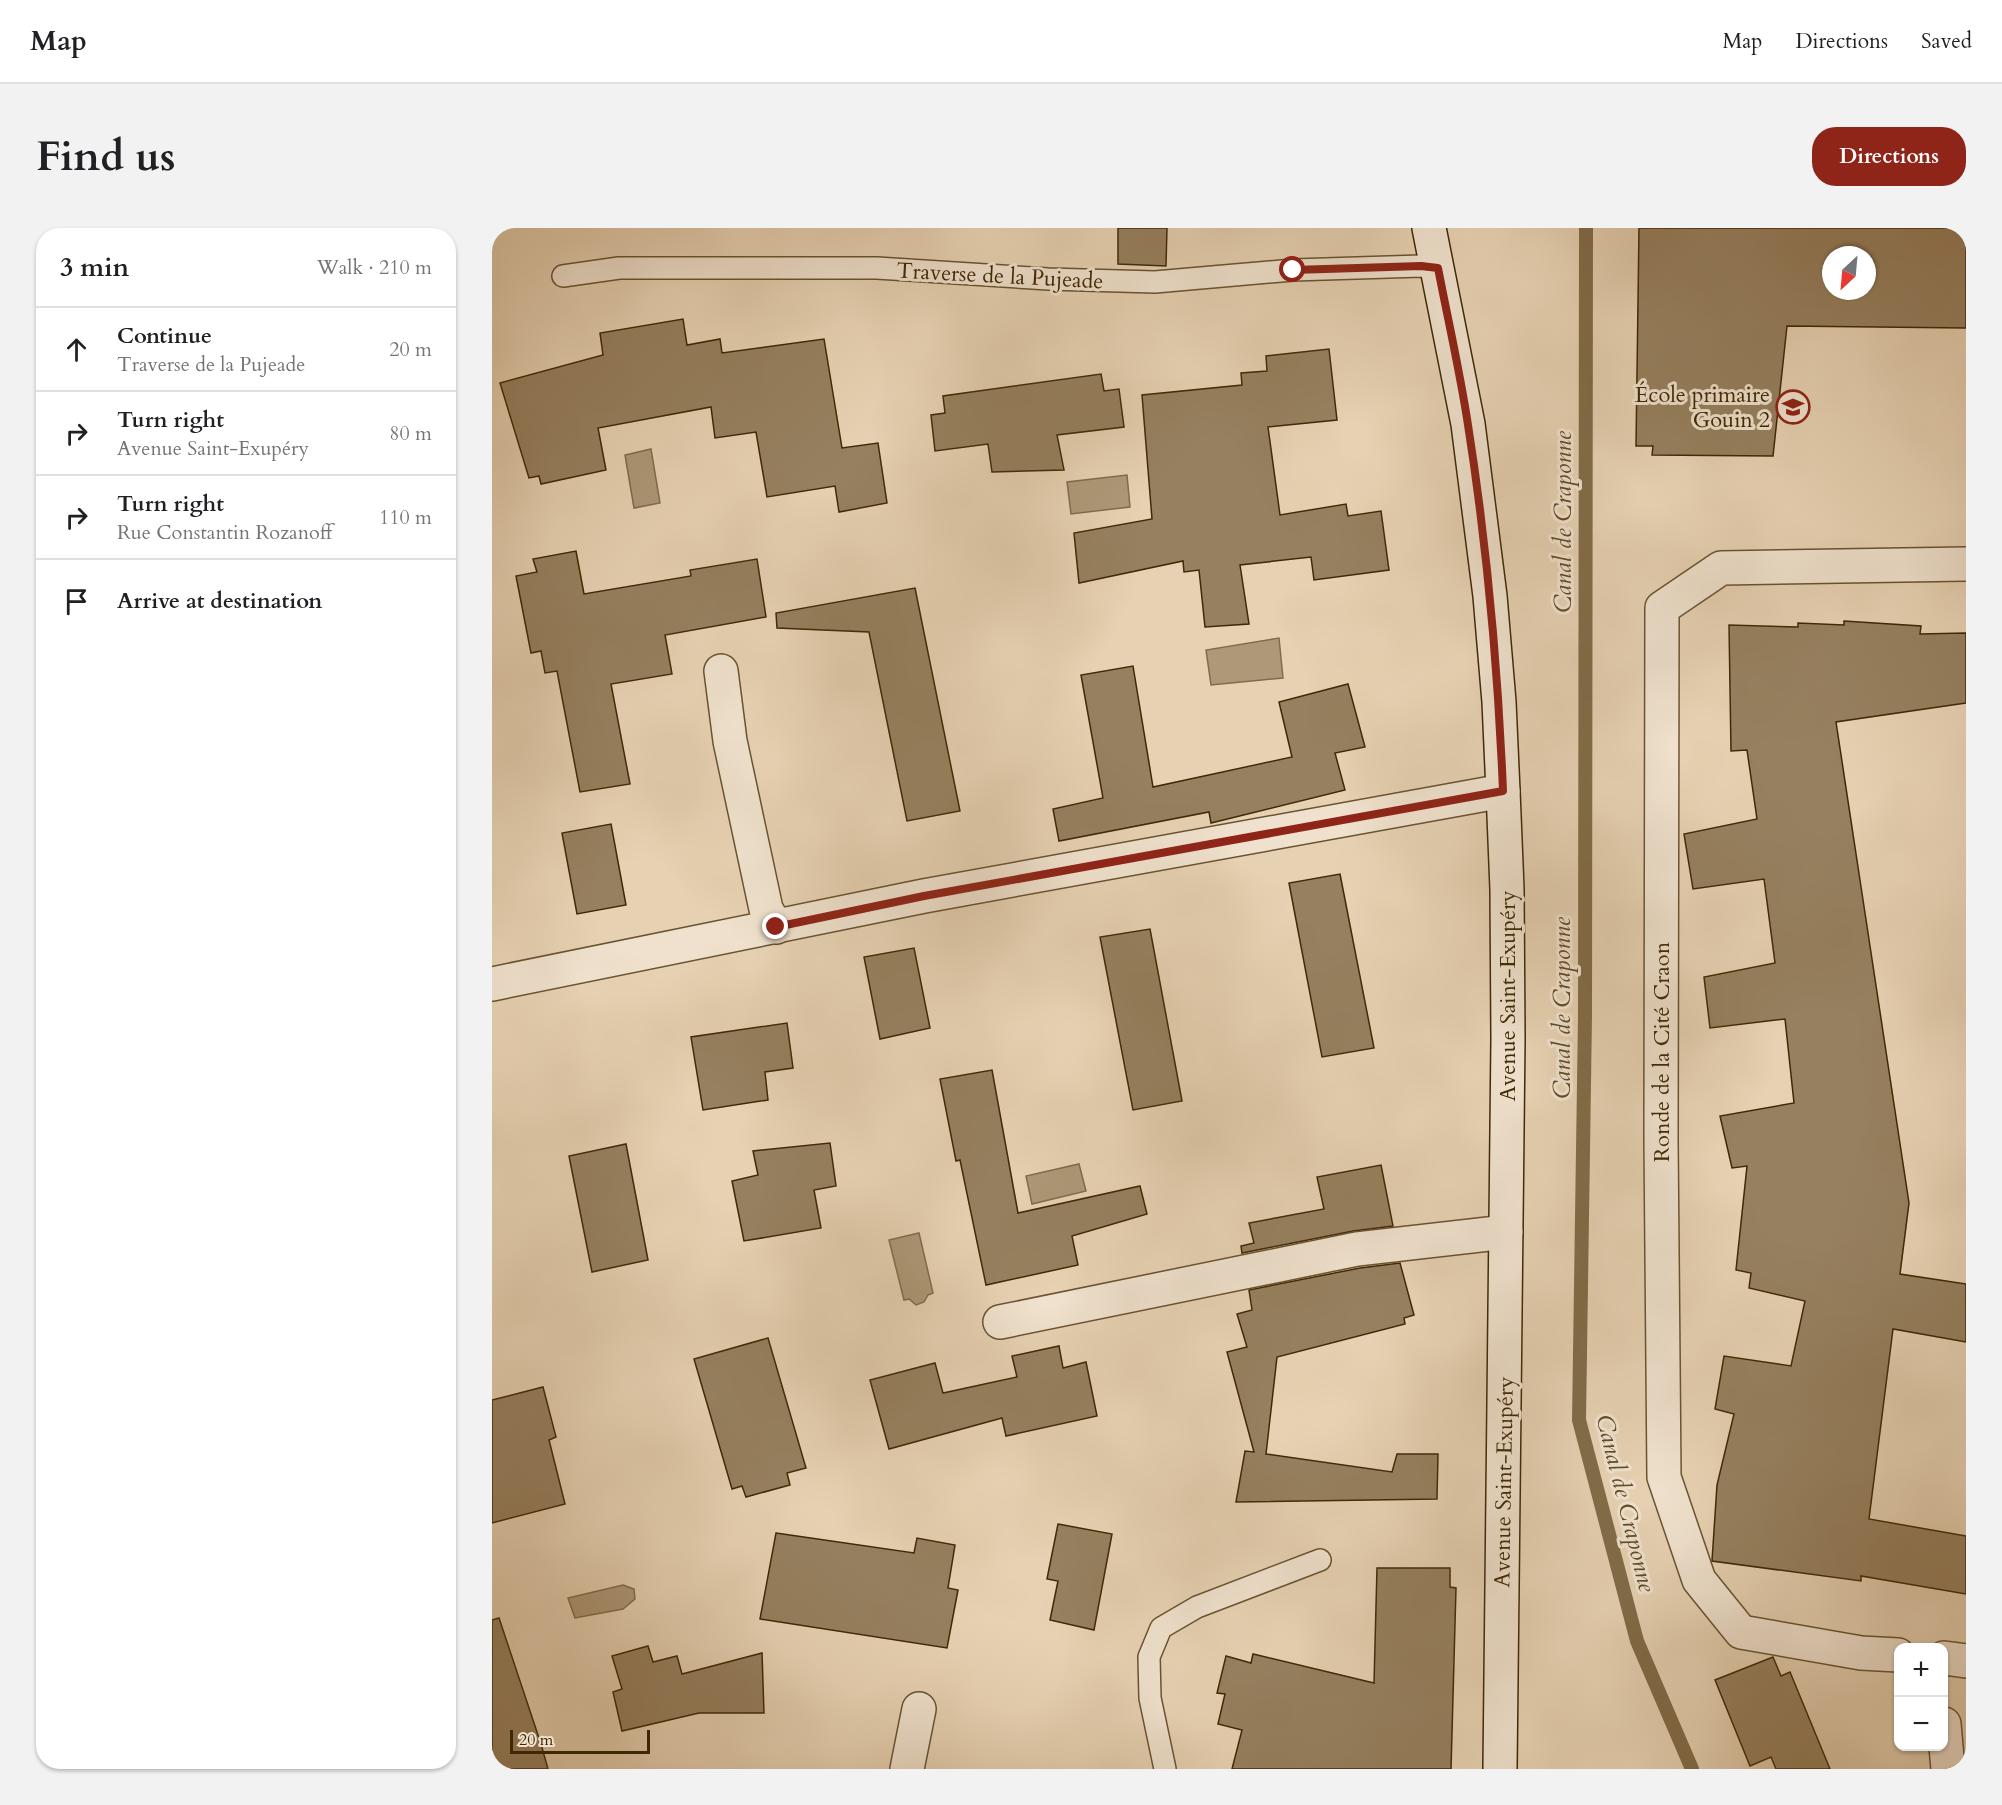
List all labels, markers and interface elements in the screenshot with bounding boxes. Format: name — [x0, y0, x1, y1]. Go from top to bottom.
text: Map — [30, 22, 87, 60]
text: Map — [1722, 27, 1762, 56]
text: Directions — [1795, 27, 1888, 56]
text: Saved — [1921, 27, 1972, 56]
button: Directions — [1812, 127, 1966, 186]
text: Find us — [36, 128, 176, 185]
north arrow — [1822, 246, 1876, 300]
text: 3 min — [60, 250, 129, 285]
text: Walk · 210 m — [317, 254, 432, 281]
street label: Traverse de la Pujeade — [896, 256, 1104, 296]
route start — [1279, 256, 1305, 282]
text: Continue — [117, 321, 212, 351]
icon: ahead — [60, 333, 93, 366]
text: 20 m — [389, 336, 432, 363]
text: Traverse de la Pujeade — [117, 351, 305, 378]
place label: École primaire Gouin 2 — [1635, 380, 1770, 435]
school or university icon: École primaire Gouin 2 — [1775, 389, 1811, 425]
text: Turn right — [117, 405, 224, 435]
icon: right — [60, 417, 93, 450]
text: 80 m — [389, 420, 432, 447]
water label: Canal de Craponne — [1547, 430, 1580, 613]
text: Avenue Saint-Exupéry — [117, 435, 309, 462]
text: Turn right — [117, 489, 224, 519]
icon: right — [60, 501, 93, 534]
text: 110 m — [379, 504, 432, 531]
text: Rue Constantin Rozanoff — [117, 519, 332, 546]
icon: arrive — [60, 585, 93, 618]
text: Arrive at destination — [117, 586, 322, 616]
street label: Avenue Saint-Exupéry — [1493, 890, 1523, 1102]
route end — [762, 913, 788, 939]
water label: Canal de Craponne — [1546, 916, 1579, 1099]
street label: Ronde de la Cité Craon — [1647, 941, 1677, 1162]
street label: Avenue Saint-Exupéry — [1487, 1376, 1521, 1588]
water label: Canal de Craponne — [1588, 1411, 1664, 1596]
map controls — [1894, 1643, 1948, 1751]
button: + — [1894, 1643, 1948, 1697]
button: − — [1894, 1697, 1948, 1751]
scale bar — [510, 1727, 650, 1754]
text: 20 m — [519, 1729, 553, 1751]

